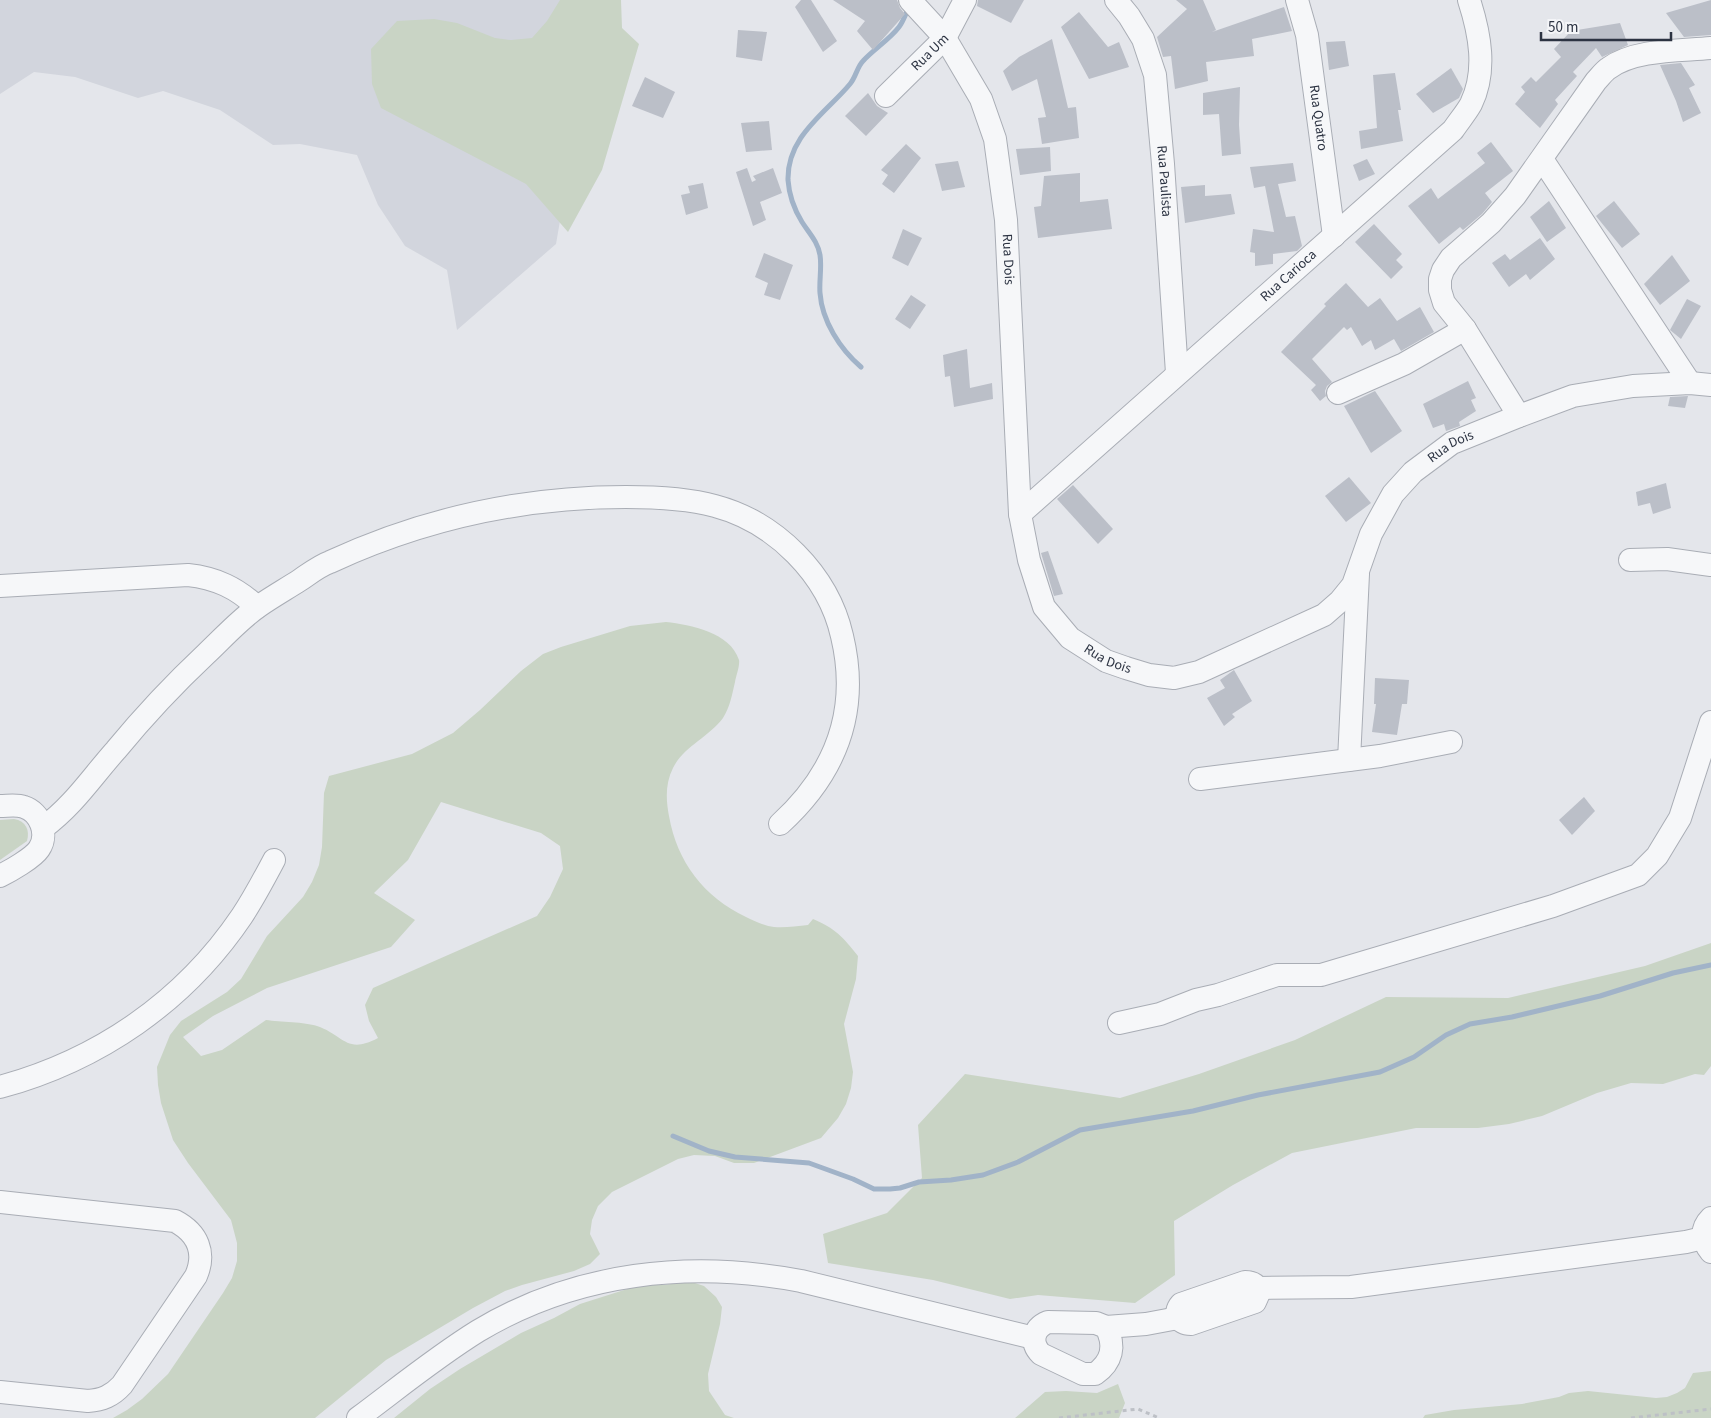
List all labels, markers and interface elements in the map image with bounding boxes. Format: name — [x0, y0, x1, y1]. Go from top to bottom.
scale bar — [1541, 10, 1671, 42]
text: 50 m — [1548, 17, 1578, 38]
street label: Rua Um — [907, 29, 954, 76]
street label: Rua Quatro — [1304, 84, 1332, 152]
street label: Rua Paulista — [1151, 145, 1177, 218]
street label: Rua Dois — [997, 233, 1019, 285]
street label: Rua Carioca — [1256, 245, 1321, 306]
street label: Rua Dois — [1423, 425, 1477, 468]
street label: Rua Dois — [1080, 639, 1134, 679]

